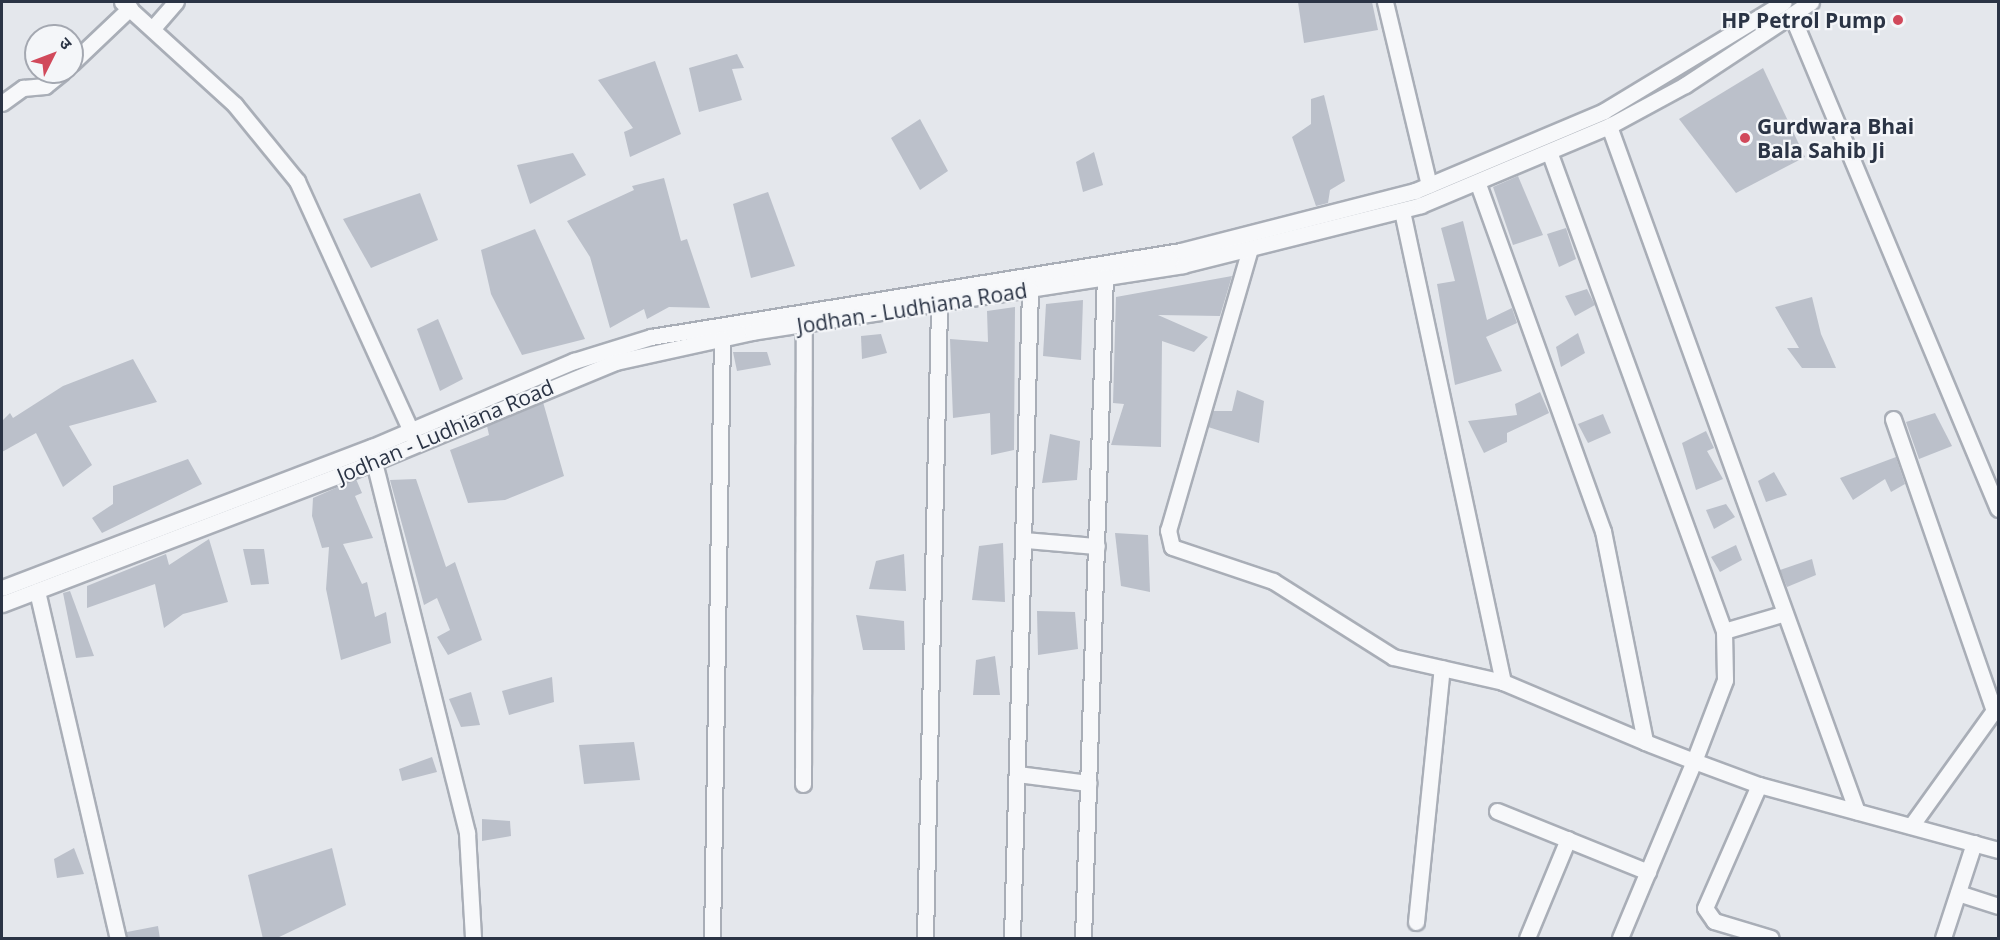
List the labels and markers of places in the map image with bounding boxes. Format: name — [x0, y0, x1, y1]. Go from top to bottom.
place label: HP Petrol Pump — [1721, 7, 1886, 33]
marker: HP Petrol Pump — [1891, 13, 1905, 27]
place label: Gurdwara Bhai Bala Sahib Ji — [1757, 113, 1914, 163]
marker: Gurdwara Bhai Bala Sahib Ji — [1738, 131, 1752, 145]

